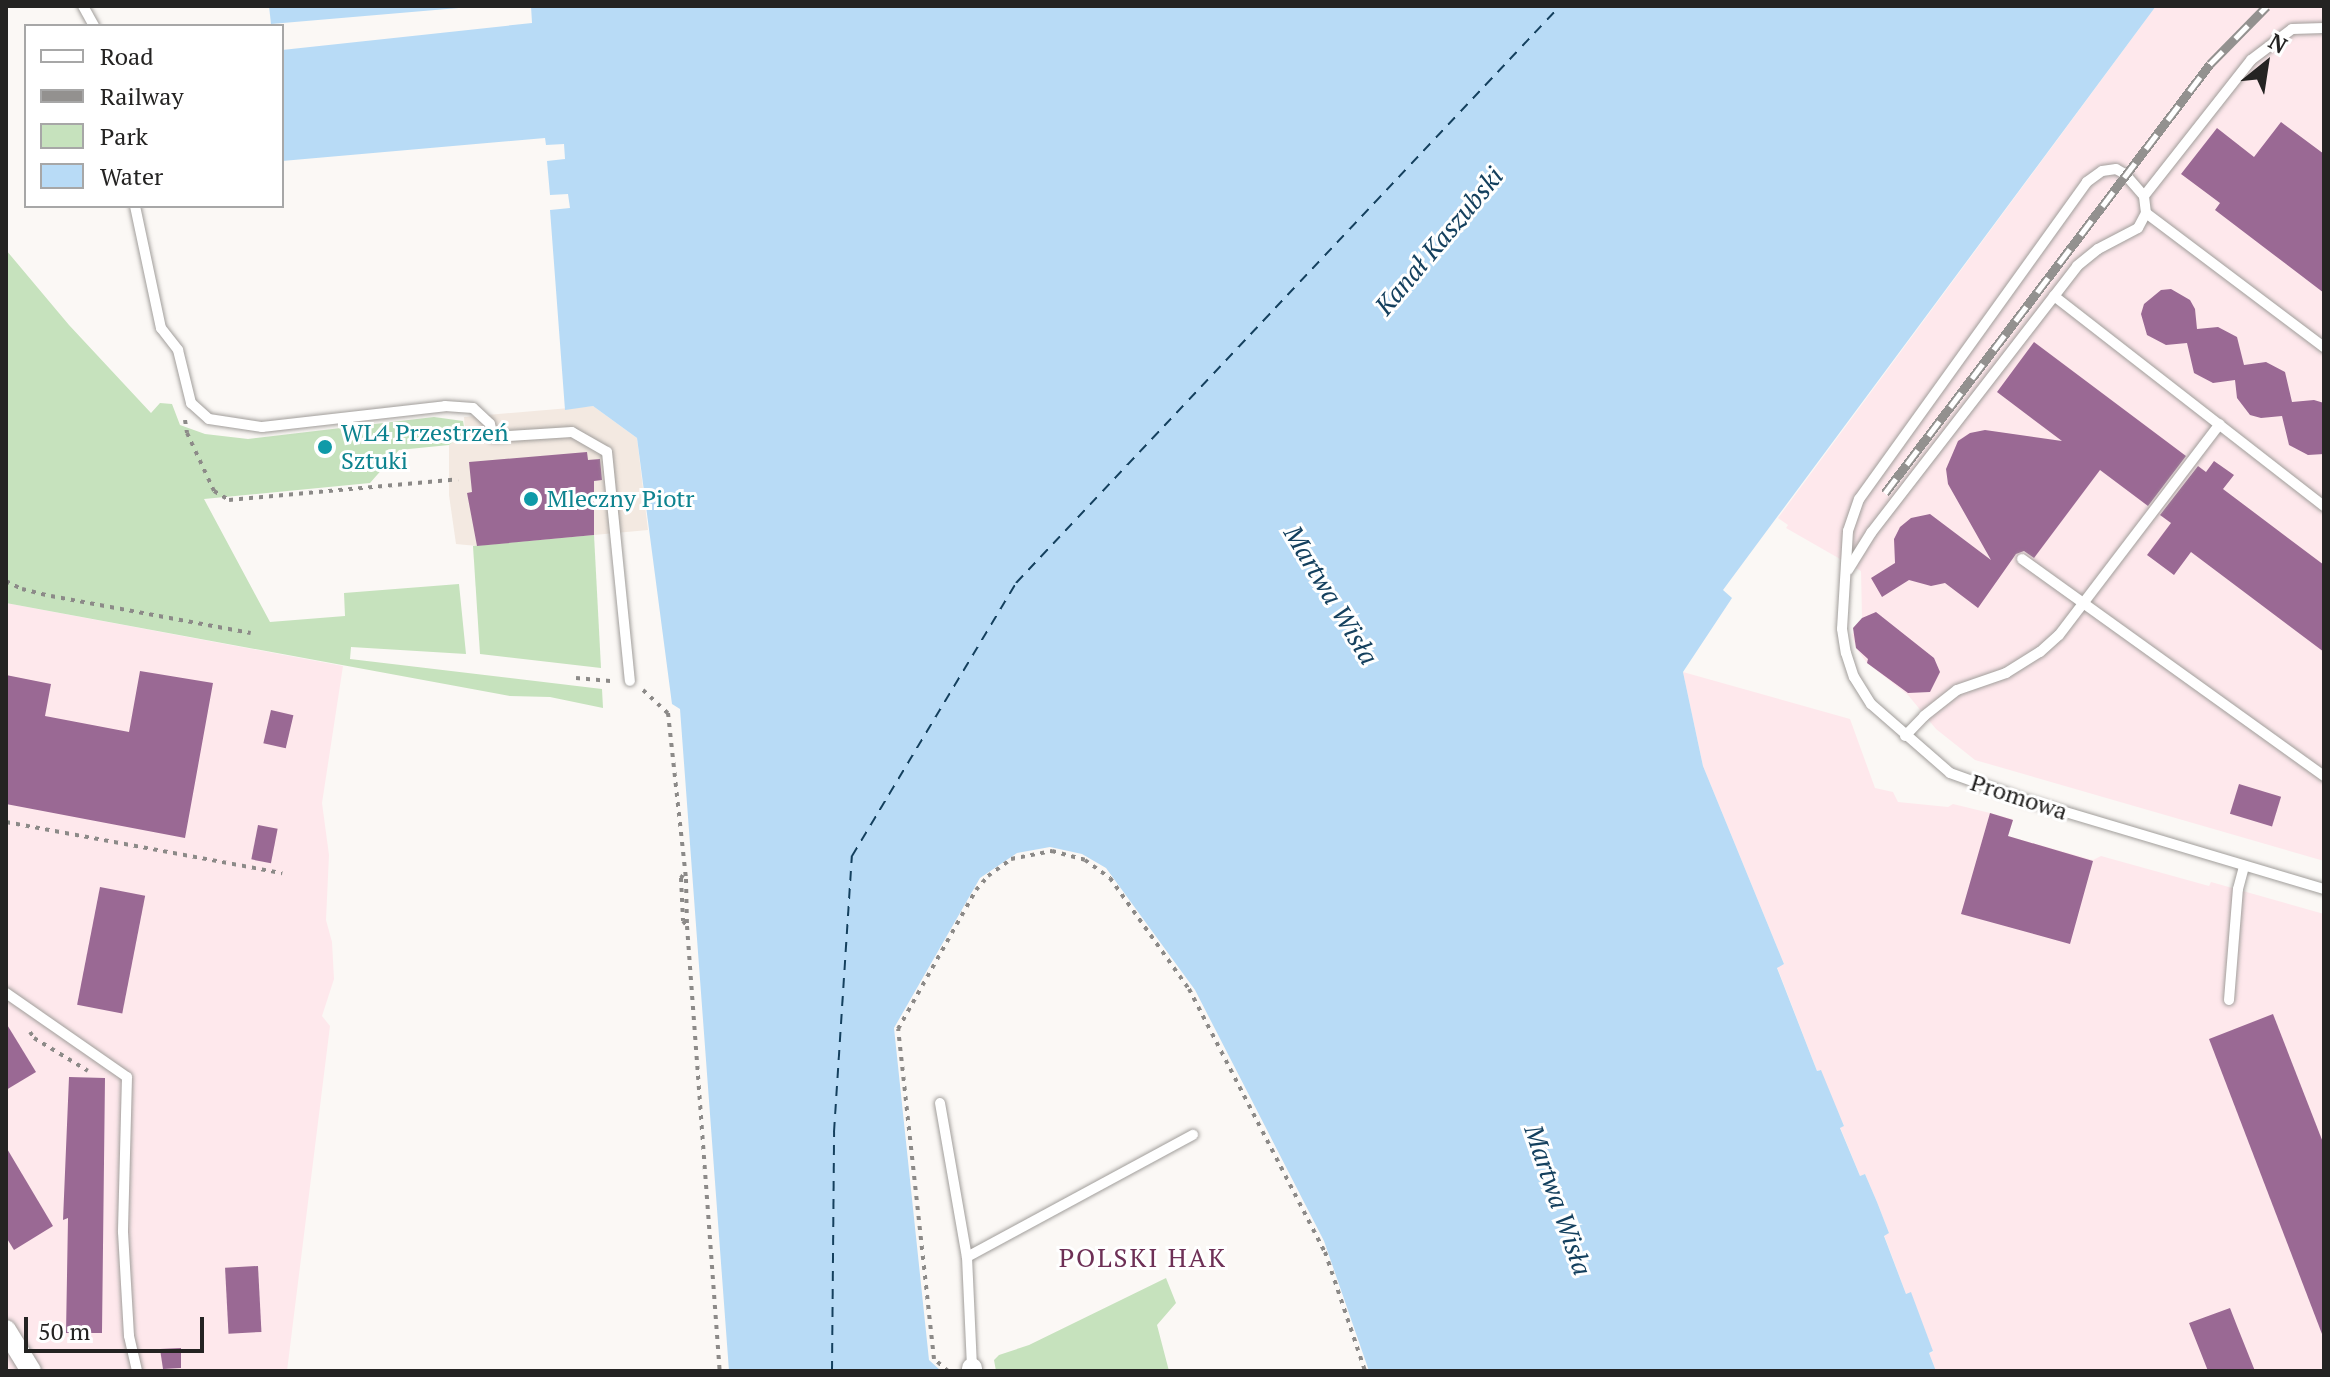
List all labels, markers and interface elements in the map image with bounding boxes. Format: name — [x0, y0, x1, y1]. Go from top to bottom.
legend — [24, 24, 284, 208]
north arrow — [2226, 24, 2306, 104]
text: N — [2264, 26, 2293, 60]
text: Road — [100, 40, 154, 72]
text: Railway — [100, 80, 184, 112]
text: Park — [100, 120, 148, 152]
text: Water — [100, 160, 163, 192]
water label: Kanał Kaszubski — [1368, 161, 1510, 321]
place label: WL4 Przestrzeń Sztuki — [341, 419, 508, 475]
marker: WL4 Przestrzeń Sztuki — [316, 438, 334, 456]
place label: Mleczny Piotr — [547, 485, 694, 513]
marker: Mleczny Piotr — [522, 490, 540, 508]
water label: Martwa Wisła — [1277, 520, 1385, 670]
street label: Promowa — [1967, 768, 2071, 826]
water label: Martwa Wisła — [1518, 1121, 1598, 1279]
district label: POLSKI HAK — [1059, 1242, 1227, 1274]
scale bar — [28, 1301, 208, 1351]
text: 50 m — [38, 1315, 90, 1347]

